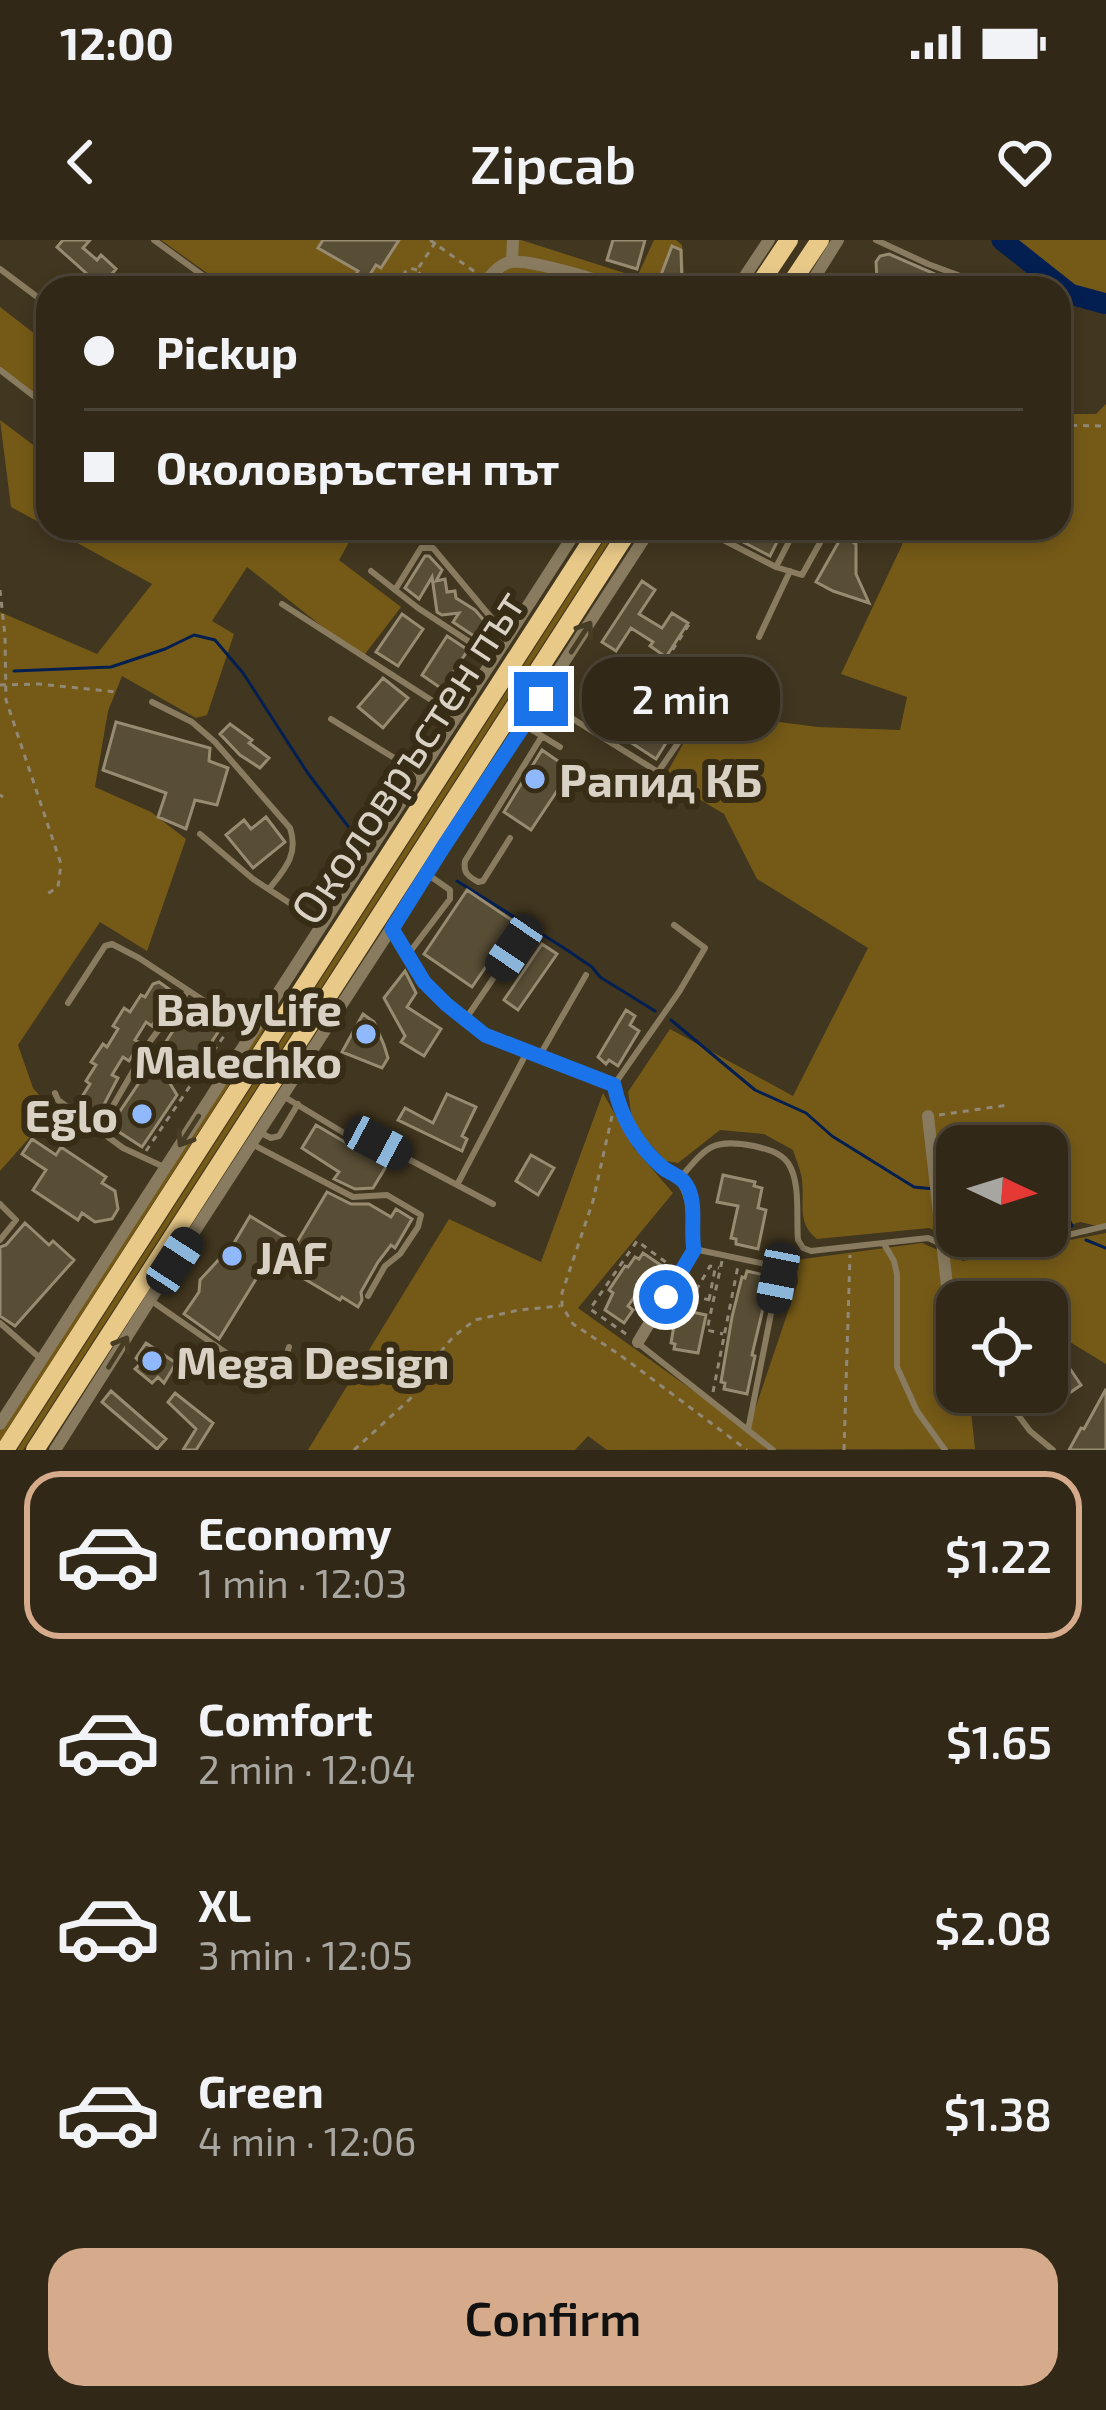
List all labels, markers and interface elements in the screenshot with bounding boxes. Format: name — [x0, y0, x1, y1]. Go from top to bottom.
text: 12:00 — [60, 15, 174, 69]
icon: back — [48, 129, 114, 195]
icon: heart — [992, 129, 1058, 195]
text: Zipcab — [470, 130, 636, 195]
text: Pickup — [156, 324, 298, 378]
text: Околовръстен път — [156, 440, 559, 494]
street label: Околовръстен път — [278, 579, 534, 933]
one-way arrow — [569, 620, 594, 654]
callout: 2 min — [583, 657, 781, 741]
route end — [514, 672, 568, 726]
text: 2 min — [632, 675, 730, 722]
place label: Рапид КБ — [559, 752, 762, 806]
marker: Рапид КБ — [522, 766, 548, 792]
car — [479, 908, 549, 988]
place label: BabyLife Malechko — [134, 981, 342, 1087]
marker: BabyLife Malechko — [353, 1021, 379, 1047]
place label: Eglo — [25, 1087, 118, 1141]
marker: Eglo — [129, 1101, 155, 1127]
car — [338, 1110, 418, 1176]
one-way arrow — [177, 1114, 202, 1148]
north arrow — [936, 1125, 1068, 1257]
map controls — [936, 1125, 1068, 1413]
car — [140, 1221, 210, 1301]
place label: JAF — [256, 1229, 327, 1283]
car — [753, 1239, 803, 1317]
marker: JAF — [219, 1243, 245, 1269]
route start — [639, 1270, 693, 1324]
button: locate — [936, 1281, 1068, 1413]
place label: Mega Design — [176, 1334, 450, 1388]
one-way arrow — [106, 1335, 130, 1369]
marker: Mega Design — [139, 1348, 165, 1374]
icon: car — [54, 1501, 162, 1609]
text: Economy — [198, 1505, 392, 1559]
text: $1.22 — [945, 1528, 1052, 1582]
text: 1 min · 12:03 — [198, 1559, 407, 1606]
icon: car — [54, 1687, 162, 1795]
text: Comfort — [198, 1691, 373, 1745]
text: $1.65 — [946, 1714, 1052, 1768]
text: 2 min · 12:04 — [198, 1745, 416, 1792]
icon: car — [54, 1873, 162, 1981]
text: XL — [198, 1877, 251, 1931]
text: $2.08 — [934, 1900, 1052, 1954]
text: 3 min · 12:05 — [198, 1931, 413, 1978]
icon: car — [54, 2059, 162, 2167]
text: Green — [198, 2063, 324, 2117]
text: $1.38 — [944, 2086, 1052, 2140]
text: 4 min · 12:06 — [198, 2117, 416, 2164]
button: Confirm — [48, 2248, 1058, 2386]

